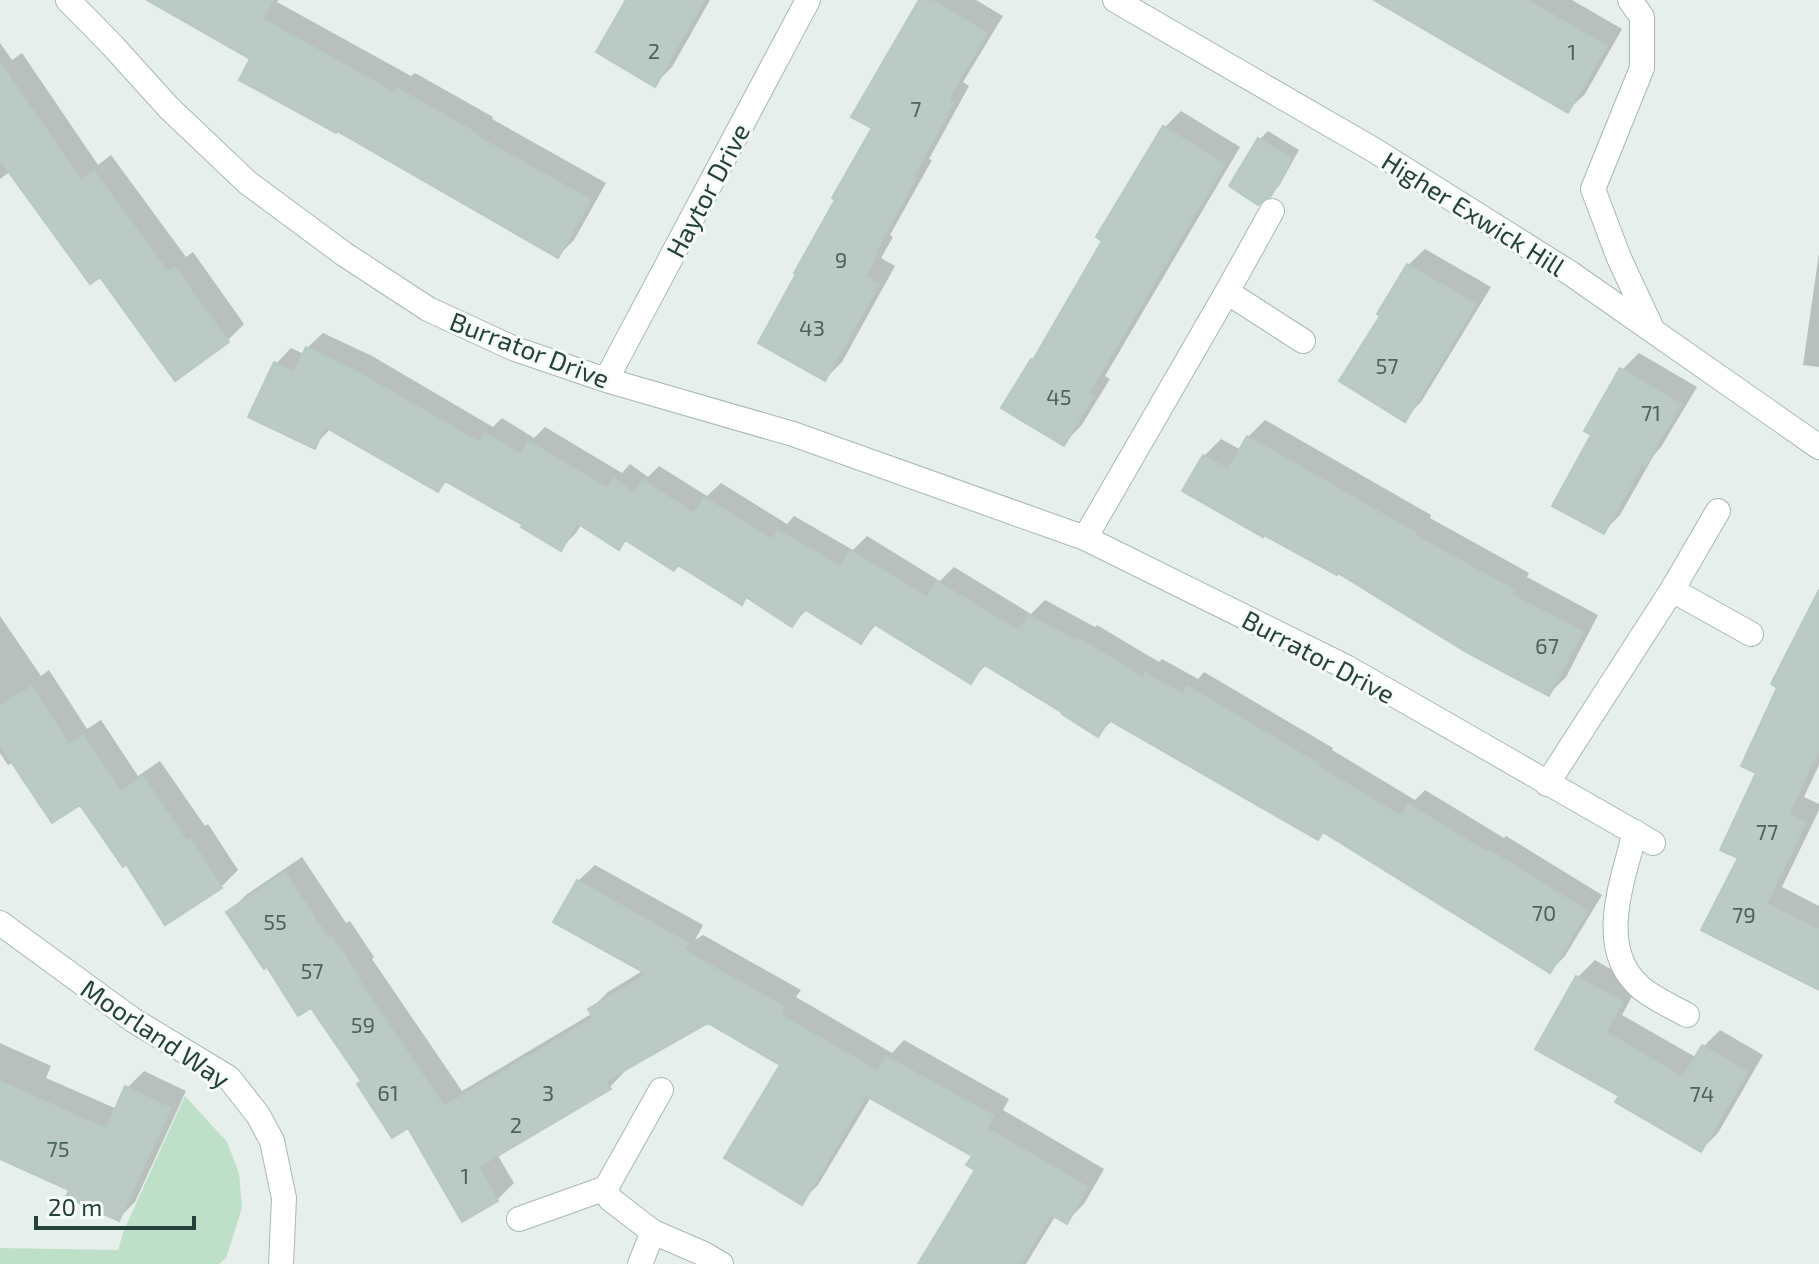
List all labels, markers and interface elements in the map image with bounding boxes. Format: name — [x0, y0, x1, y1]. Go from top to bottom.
house number: 2 — [648, 37, 660, 63]
house number: 1 — [1568, 38, 1576, 64]
house number: 7 — [910, 95, 922, 121]
street label: Haytor Drive — [659, 118, 755, 262]
street label: Higher Exwick Hill — [1377, 144, 1571, 282]
house number: 9 — [835, 246, 847, 272]
street label: Burrator Drive — [446, 304, 614, 394]
house number: 43 — [799, 314, 825, 340]
house number: 57 — [1375, 352, 1399, 378]
house number: 45 — [1046, 383, 1072, 409]
house number: 71 — [1641, 399, 1661, 425]
street label: Burrator Drive — [1237, 603, 1401, 709]
house number: 67 — [1535, 632, 1559, 658]
house number: 77 — [1756, 818, 1778, 844]
house number: 70 — [1532, 899, 1556, 925]
house number: 79 — [1732, 901, 1756, 927]
house number: 55 — [263, 908, 287, 934]
house number: 57 — [300, 957, 324, 983]
street label: Moorland Way — [76, 972, 236, 1094]
house number: 59 — [351, 1011, 375, 1037]
house number: 61 — [377, 1079, 399, 1105]
house number: 3 — [542, 1079, 554, 1105]
house number: 74 — [1690, 1080, 1714, 1106]
house number: 2 — [510, 1111, 522, 1137]
house number: 75 — [46, 1135, 70, 1161]
house number: 1 — [461, 1162, 469, 1188]
scale bar — [36, 1180, 194, 1230]
text: 20 m — [48, 1192, 102, 1221]

